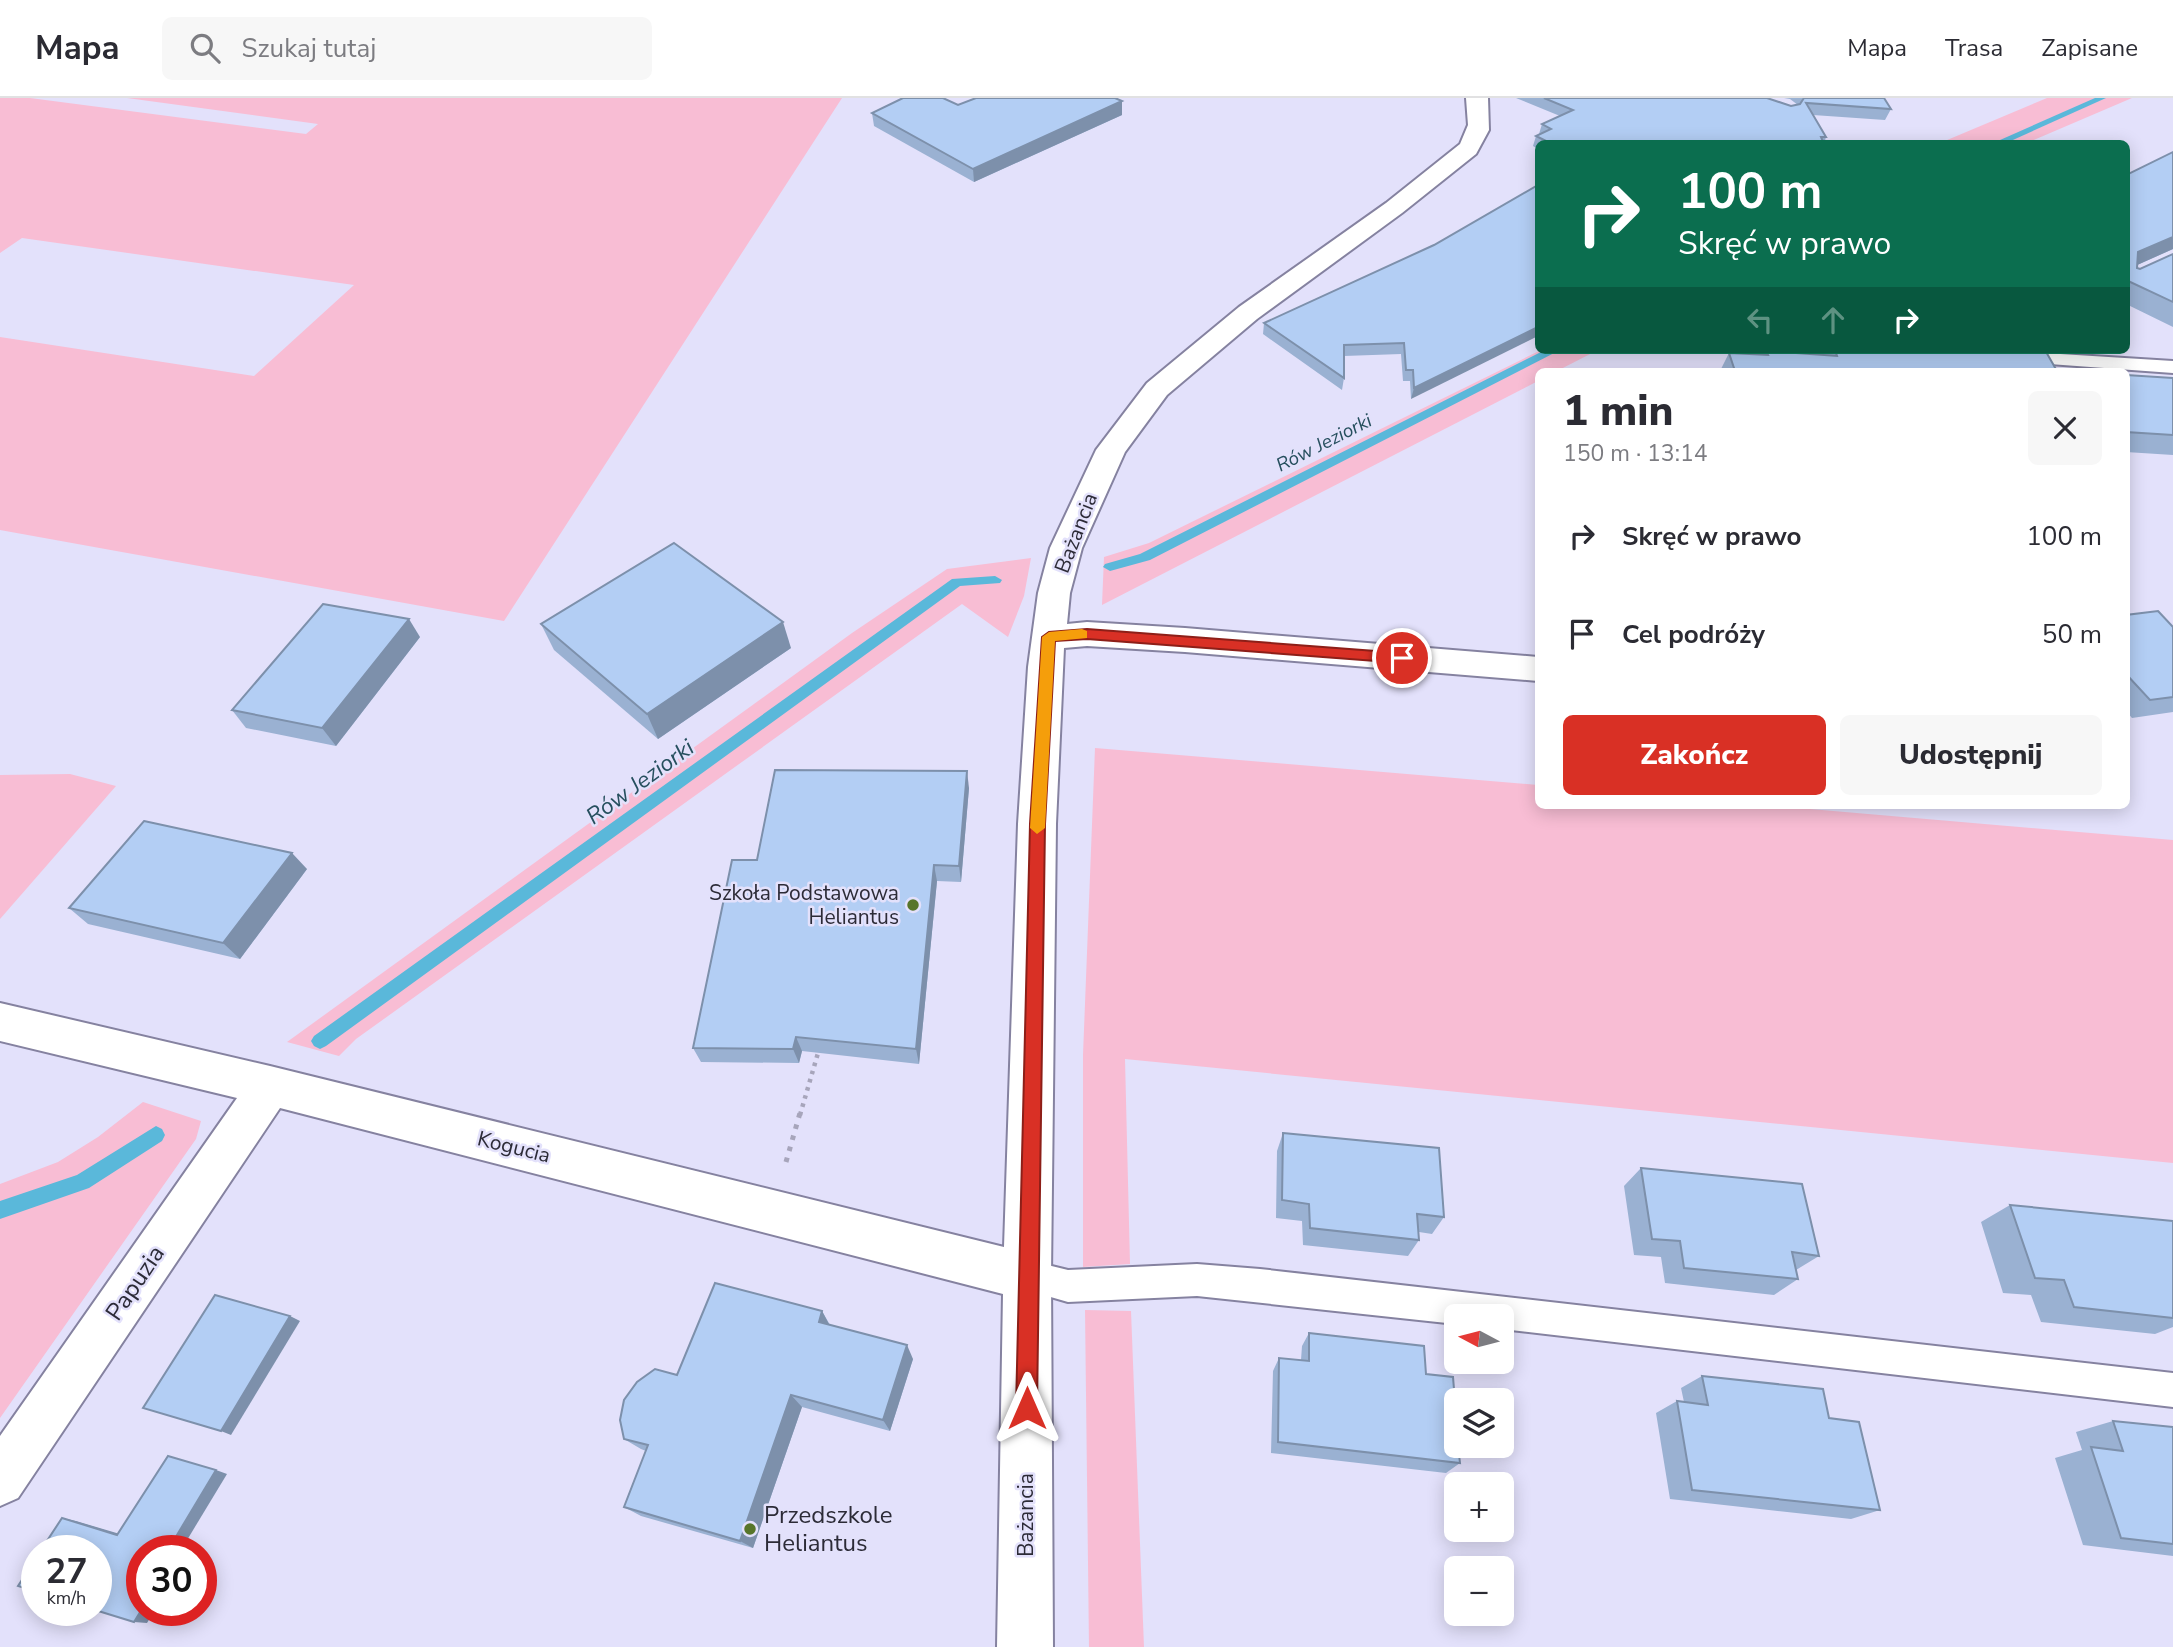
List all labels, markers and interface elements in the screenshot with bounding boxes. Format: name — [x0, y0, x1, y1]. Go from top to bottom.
search box — [162, 17, 652, 80]
text: Mapa — [35, 26, 120, 71]
icon: search — [186, 29, 224, 67]
text: Szukaj tutaj — [242, 31, 376, 66]
text: Mapa — [1847, 32, 1907, 64]
text: Trasa — [1945, 32, 2003, 64]
text: Zapisane — [2041, 32, 2138, 64]
text: 100 m — [1678, 158, 1822, 225]
icon: right — [1563, 168, 1654, 259]
text: Skręć w prawo — [1678, 222, 1891, 265]
icon: left — [1741, 301, 1779, 339]
icon: ahead — [1814, 301, 1852, 339]
icon: right — [1887, 301, 1925, 339]
text: 1 min — [1563, 383, 1673, 440]
button: close — [2028, 391, 2102, 465]
water label: Rów Jeziorki — [1272, 407, 1377, 478]
text: 150 m · 13:14 — [1563, 438, 1708, 469]
street label: Bażancia — [1048, 489, 1104, 577]
icon: right — [1563, 517, 1601, 555]
text: Skręć w prawo — [1622, 519, 1802, 554]
text: 100 m — [2026, 519, 2102, 554]
icon: arrive — [1563, 615, 1601, 653]
text: Cel podróży — [1622, 617, 1765, 652]
text: 50 m — [2042, 617, 2102, 652]
pin — [1372, 628, 1432, 688]
icon: arrive — [1383, 639, 1421, 677]
button: Zakończ — [1563, 715, 1826, 795]
button: Udostępnij — [1840, 715, 2102, 795]
water label: Rów Jeziorki — [580, 732, 701, 832]
place label: Szkoła Podstawowa Heliantus — [709, 879, 899, 931]
marker: Szkoła Podstawowa Heliantus — [905, 897, 921, 913]
street label: Kogucia — [475, 1124, 553, 1170]
street label: Papuzia — [98, 1239, 172, 1327]
north arrow — [1444, 1304, 1514, 1374]
map controls — [1444, 1304, 1514, 1626]
position arrow — [990, 1371, 1064, 1445]
button: layers — [1444, 1388, 1514, 1458]
button: + — [1444, 1472, 1514, 1542]
street label: Bażancia — [1012, 1473, 1040, 1557]
place label: Przedszkole Heliantus — [764, 1499, 893, 1559]
marker: Przedszkole Heliantus — [742, 1521, 758, 1537]
speed limit sign: 30 — [126, 1535, 217, 1626]
text: 27 — [45, 1548, 88, 1595]
button: − — [1444, 1556, 1514, 1626]
text: km/h — [47, 1586, 86, 1610]

